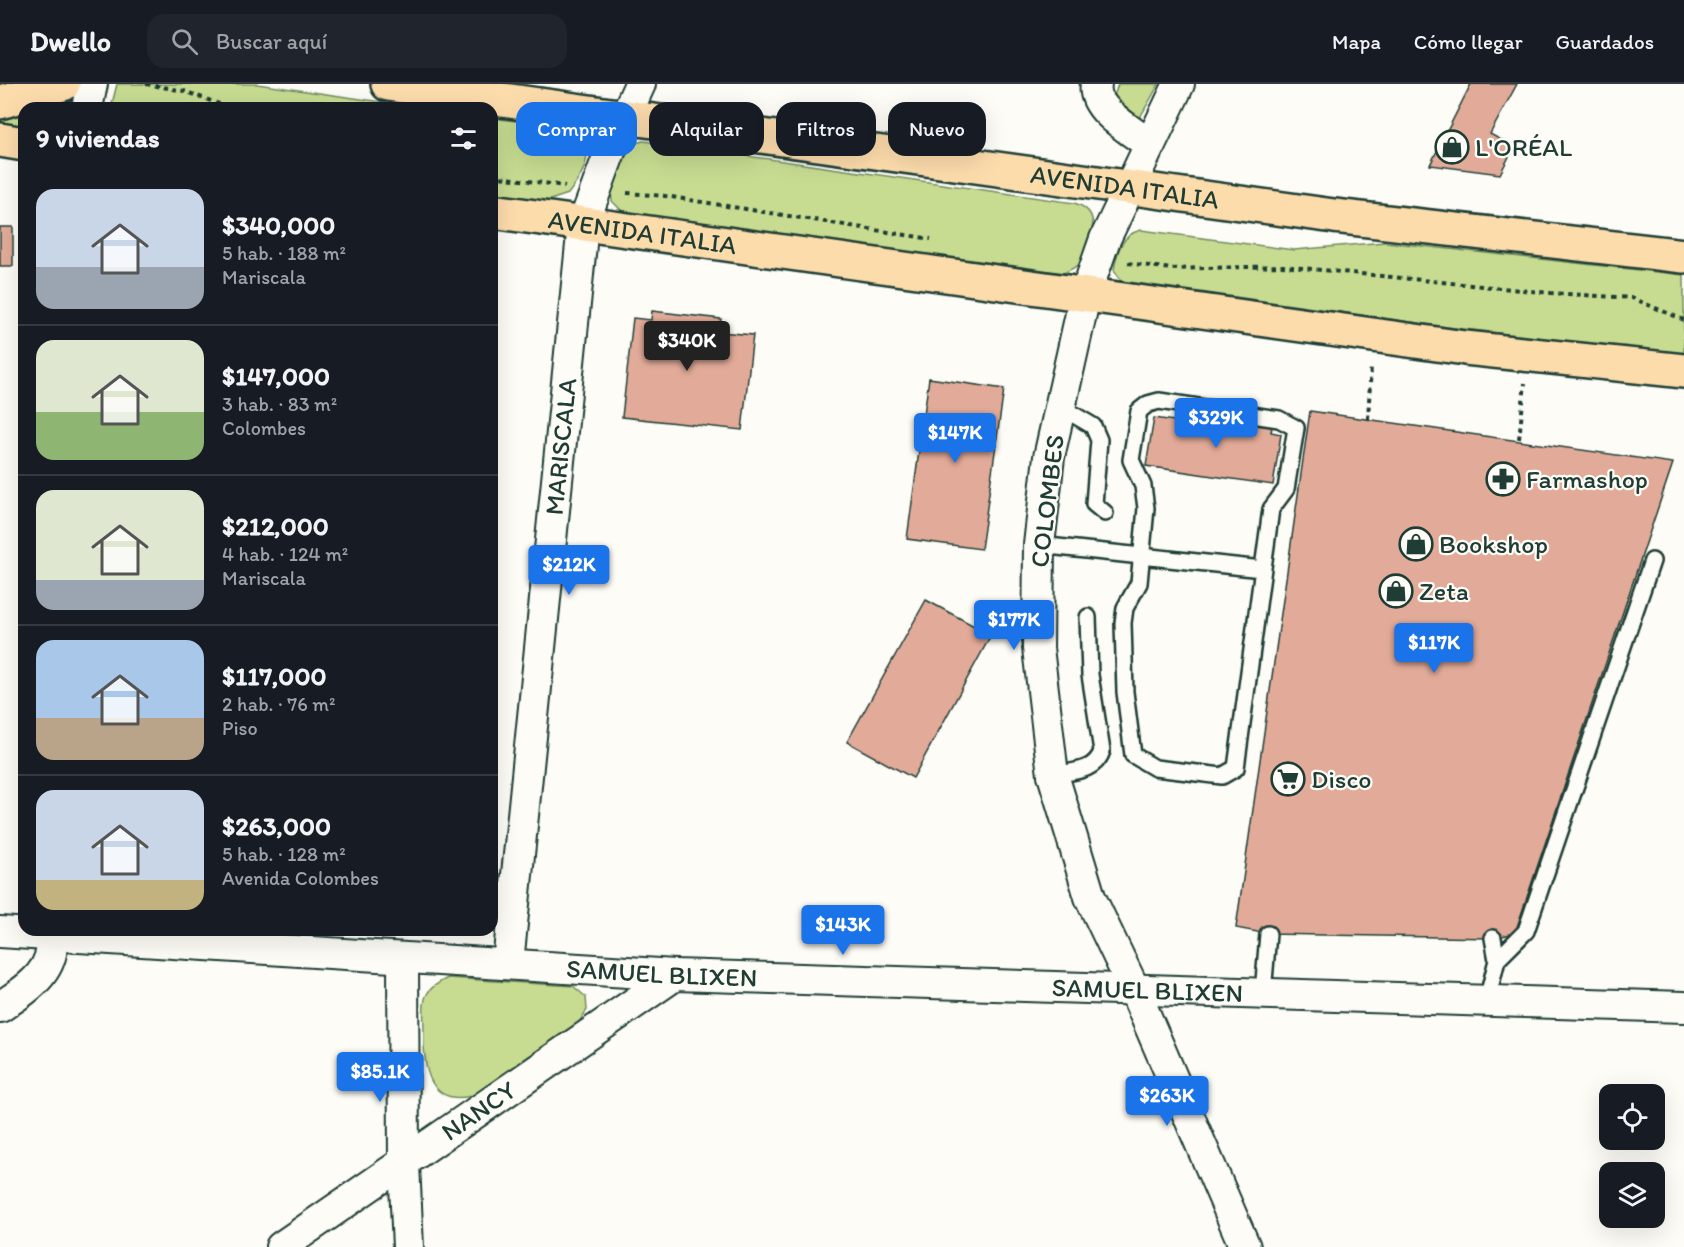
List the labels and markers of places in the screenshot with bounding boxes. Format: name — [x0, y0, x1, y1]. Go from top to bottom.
shop icon: L'ORÉAL — [1434, 129, 1470, 165]
place label: L'ORÉAL — [1475, 131, 1572, 163]
pin: $340K — [645, 321, 729, 372]
pin: $329K — [1174, 398, 1258, 449]
pin: $147K — [913, 413, 997, 464]
pharmacy icon: Farmashop — [1485, 461, 1521, 497]
place label: Farmashop — [1526, 463, 1648, 495]
shop icon: Bookshop — [1398, 526, 1434, 562]
place label: Bookshop — [1439, 528, 1548, 560]
pin: $212K — [527, 545, 611, 596]
shop icon: Zeta — [1378, 573, 1414, 609]
place label: Zeta — [1419, 575, 1469, 607]
pin: $177K — [972, 600, 1056, 651]
pin: $117K — [1392, 623, 1476, 674]
supermarket icon: Disco — [1270, 761, 1306, 797]
place label: Disco — [1311, 763, 1371, 795]
pin: $143K — [801, 905, 885, 956]
pin: $85.1K — [331, 1052, 429, 1103]
pin: $263K — [1125, 1076, 1209, 1127]

